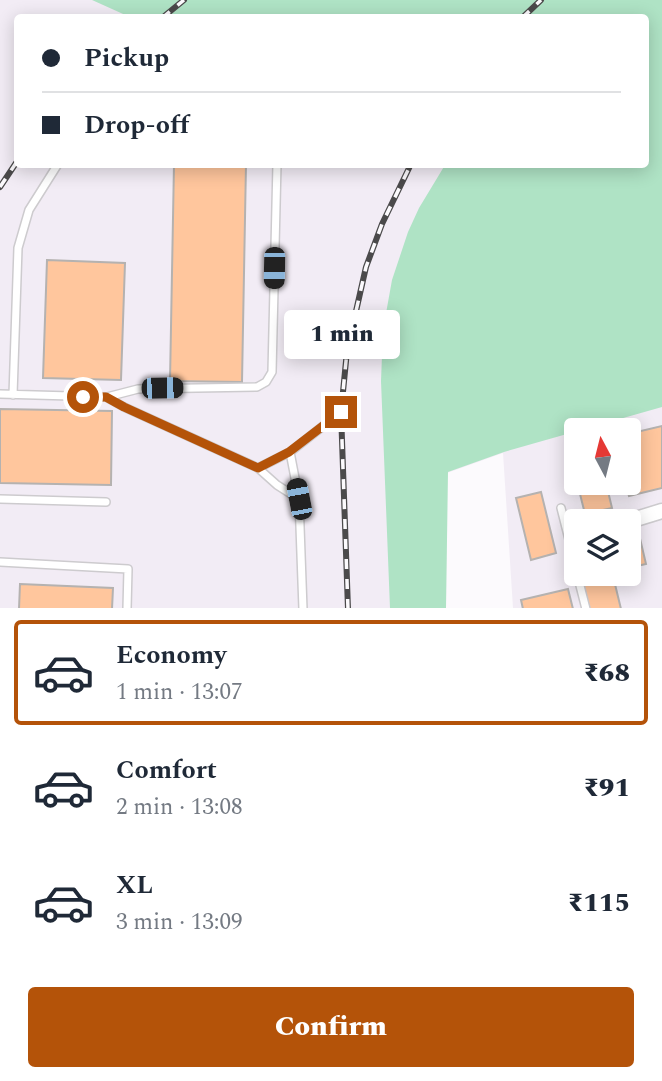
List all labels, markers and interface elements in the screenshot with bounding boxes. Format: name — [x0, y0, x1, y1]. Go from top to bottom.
text: Pickup — [84, 38, 169, 78]
text: Drop-off — [84, 105, 189, 145]
car — [264, 247, 285, 289]
callout: 1 min — [283, 310, 399, 360]
text: 1 min — [310, 317, 374, 352]
car — [141, 377, 184, 399]
route start — [67, 381, 99, 413]
route end — [325, 396, 357, 428]
north arrow — [564, 418, 640, 495]
map controls — [564, 418, 641, 586]
car — [285, 476, 314, 522]
button: layers — [564, 509, 641, 586]
text: Economy — [116, 635, 226, 675]
icon: car — [32, 641, 95, 704]
text: ₹68 — [583, 653, 630, 693]
text: 1 min · 13:07 — [116, 675, 243, 710]
text: Comfort — [116, 750, 217, 790]
icon: car — [32, 756, 95, 819]
text: ₹91 — [583, 768, 630, 808]
text: 2 min · 13:08 — [116, 790, 243, 825]
text: XL — [116, 865, 153, 905]
icon: car — [32, 871, 95, 934]
text: ₹115 — [568, 883, 630, 923]
text: 3 min · 13:09 — [116, 905, 243, 940]
button: Confirm — [28, 987, 634, 1067]

